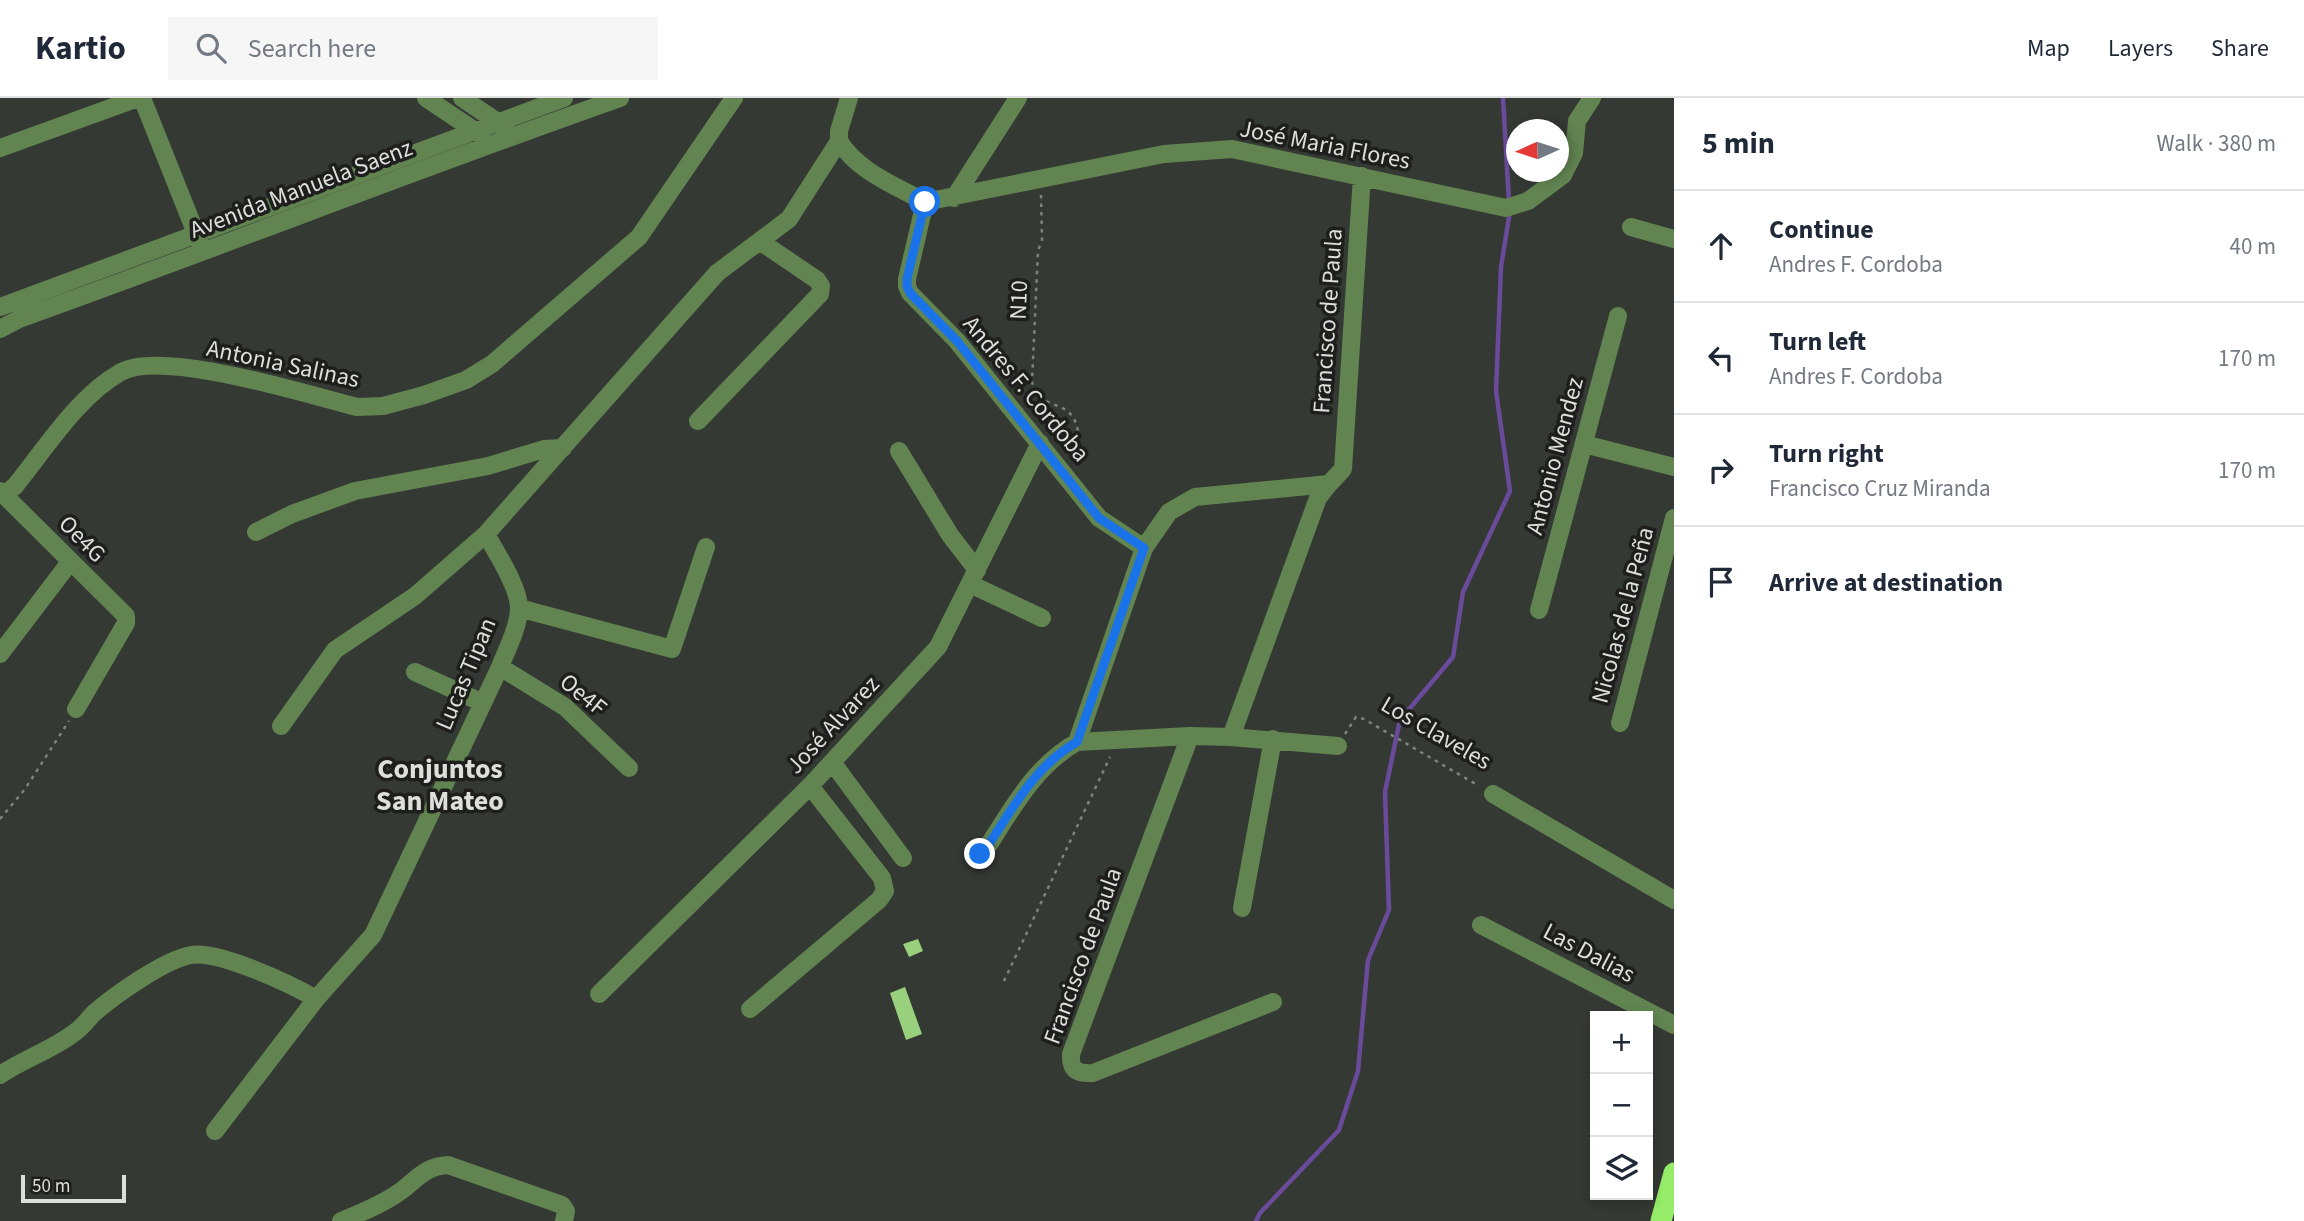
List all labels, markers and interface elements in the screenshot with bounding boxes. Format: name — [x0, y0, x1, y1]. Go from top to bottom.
search box — [168, 17, 658, 80]
text: Kartio — [35, 25, 126, 72]
icon: search — [192, 29, 230, 67]
text: Search here — [248, 30, 376, 67]
text: Map — [2027, 31, 2070, 66]
text: Layers — [2108, 31, 2173, 66]
text: Share — [2211, 31, 2269, 66]
street label: José Maria Flores — [1237, 111, 1413, 179]
north arrow — [1506, 119, 1569, 182]
text: 5 min — [1702, 122, 1775, 165]
text: Walk · 380 m — [2157, 127, 2276, 160]
street label: Avenida Manuela Saenz — [185, 130, 417, 248]
route start — [909, 186, 940, 217]
text: Continue — [1769, 211, 1874, 248]
street label: Francisco de Paula — [1304, 227, 1352, 415]
icon: ahead — [1702, 227, 1740, 265]
text: 40 m — [2229, 230, 2276, 263]
text: Andres F. Cordoba — [1769, 248, 1943, 281]
street label: N10 — [1001, 280, 1037, 320]
street label: Andres F. Cordoba — [954, 308, 1098, 470]
text: Turn left — [1769, 323, 1866, 360]
street label: Antonia Salinas — [204, 331, 362, 397]
icon: left — [1702, 339, 1740, 377]
text: 170 m — [2218, 342, 2276, 375]
text: Andres F. Cordoba — [1769, 360, 1943, 393]
street label: Antonio Mendez — [1517, 373, 1593, 539]
text: Turn right — [1769, 435, 1884, 472]
icon: right — [1702, 451, 1740, 489]
text: 170 m — [2218, 454, 2276, 487]
text: Francisco Cruz Miranda — [1769, 472, 1991, 505]
street label: Oe4G — [50, 507, 114, 571]
street label: Nicolas de la Peña — [1583, 523, 1663, 707]
icon: arrive — [1702, 563, 1740, 601]
text: Arrive at destination — [1769, 564, 2003, 601]
street label: Lucas Tipan — [427, 612, 505, 736]
street label: Oe4F — [552, 665, 614, 725]
street label: José Alvarez — [778, 668, 888, 782]
street label: Los Claveles — [1374, 687, 1498, 779]
district label: Conjuntos San Mateo — [376, 749, 504, 821]
route end — [964, 838, 995, 869]
street label: Francisco de Paula — [1035, 863, 1131, 1049]
street label: Las Dalias — [1537, 914, 1641, 992]
map controls — [1590, 1011, 1653, 1200]
button: + — [1590, 1011, 1653, 1074]
button: − — [1590, 1074, 1653, 1137]
button: layers — [1590, 1137, 1653, 1200]
scale bar — [21, 1172, 126, 1204]
text: 50 m — [32, 1173, 70, 1200]

